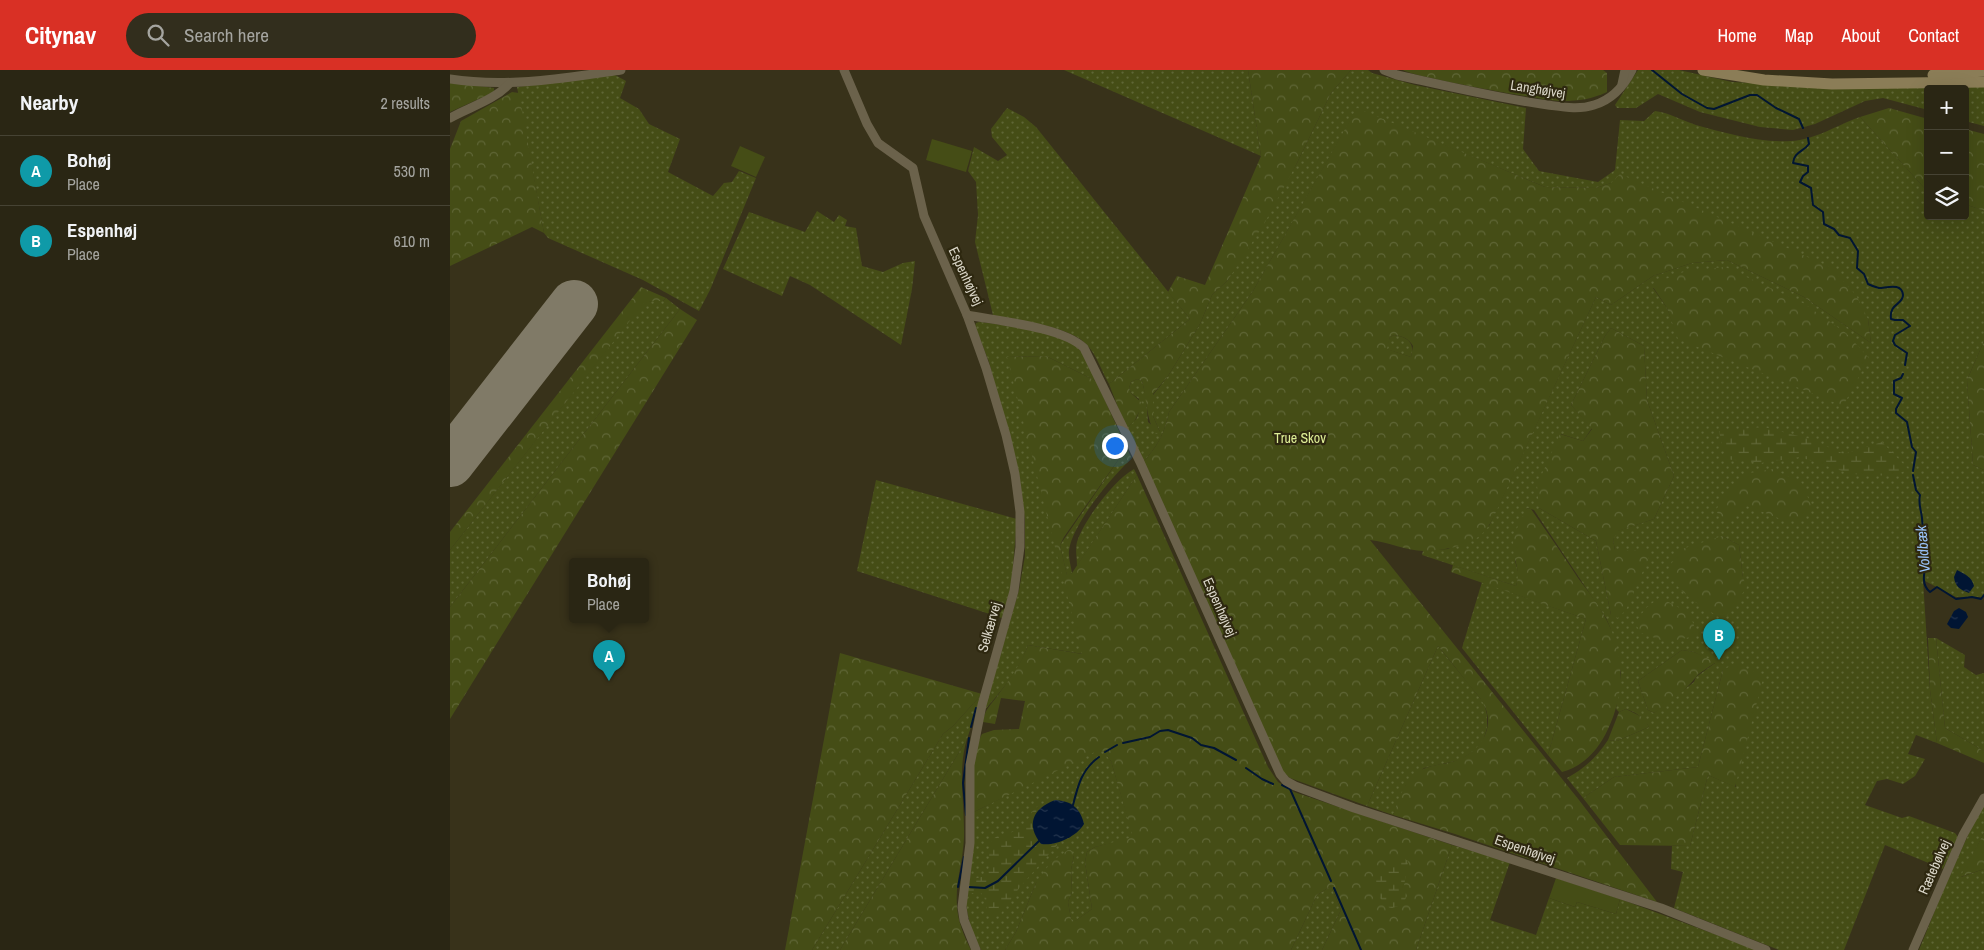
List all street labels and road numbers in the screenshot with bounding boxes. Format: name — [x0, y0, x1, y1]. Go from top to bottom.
street label: Langhøjvej — [1509, 76, 1567, 102]
street label: Espenhøjvej — [945, 244, 987, 308]
street label: Espenhøjvej — [1199, 575, 1241, 639]
street label: Selkærvej — [973, 600, 1005, 654]
street label: Espenhøjvej — [1493, 830, 1557, 868]
street label: Rætebølvej — [1914, 837, 1954, 897]

